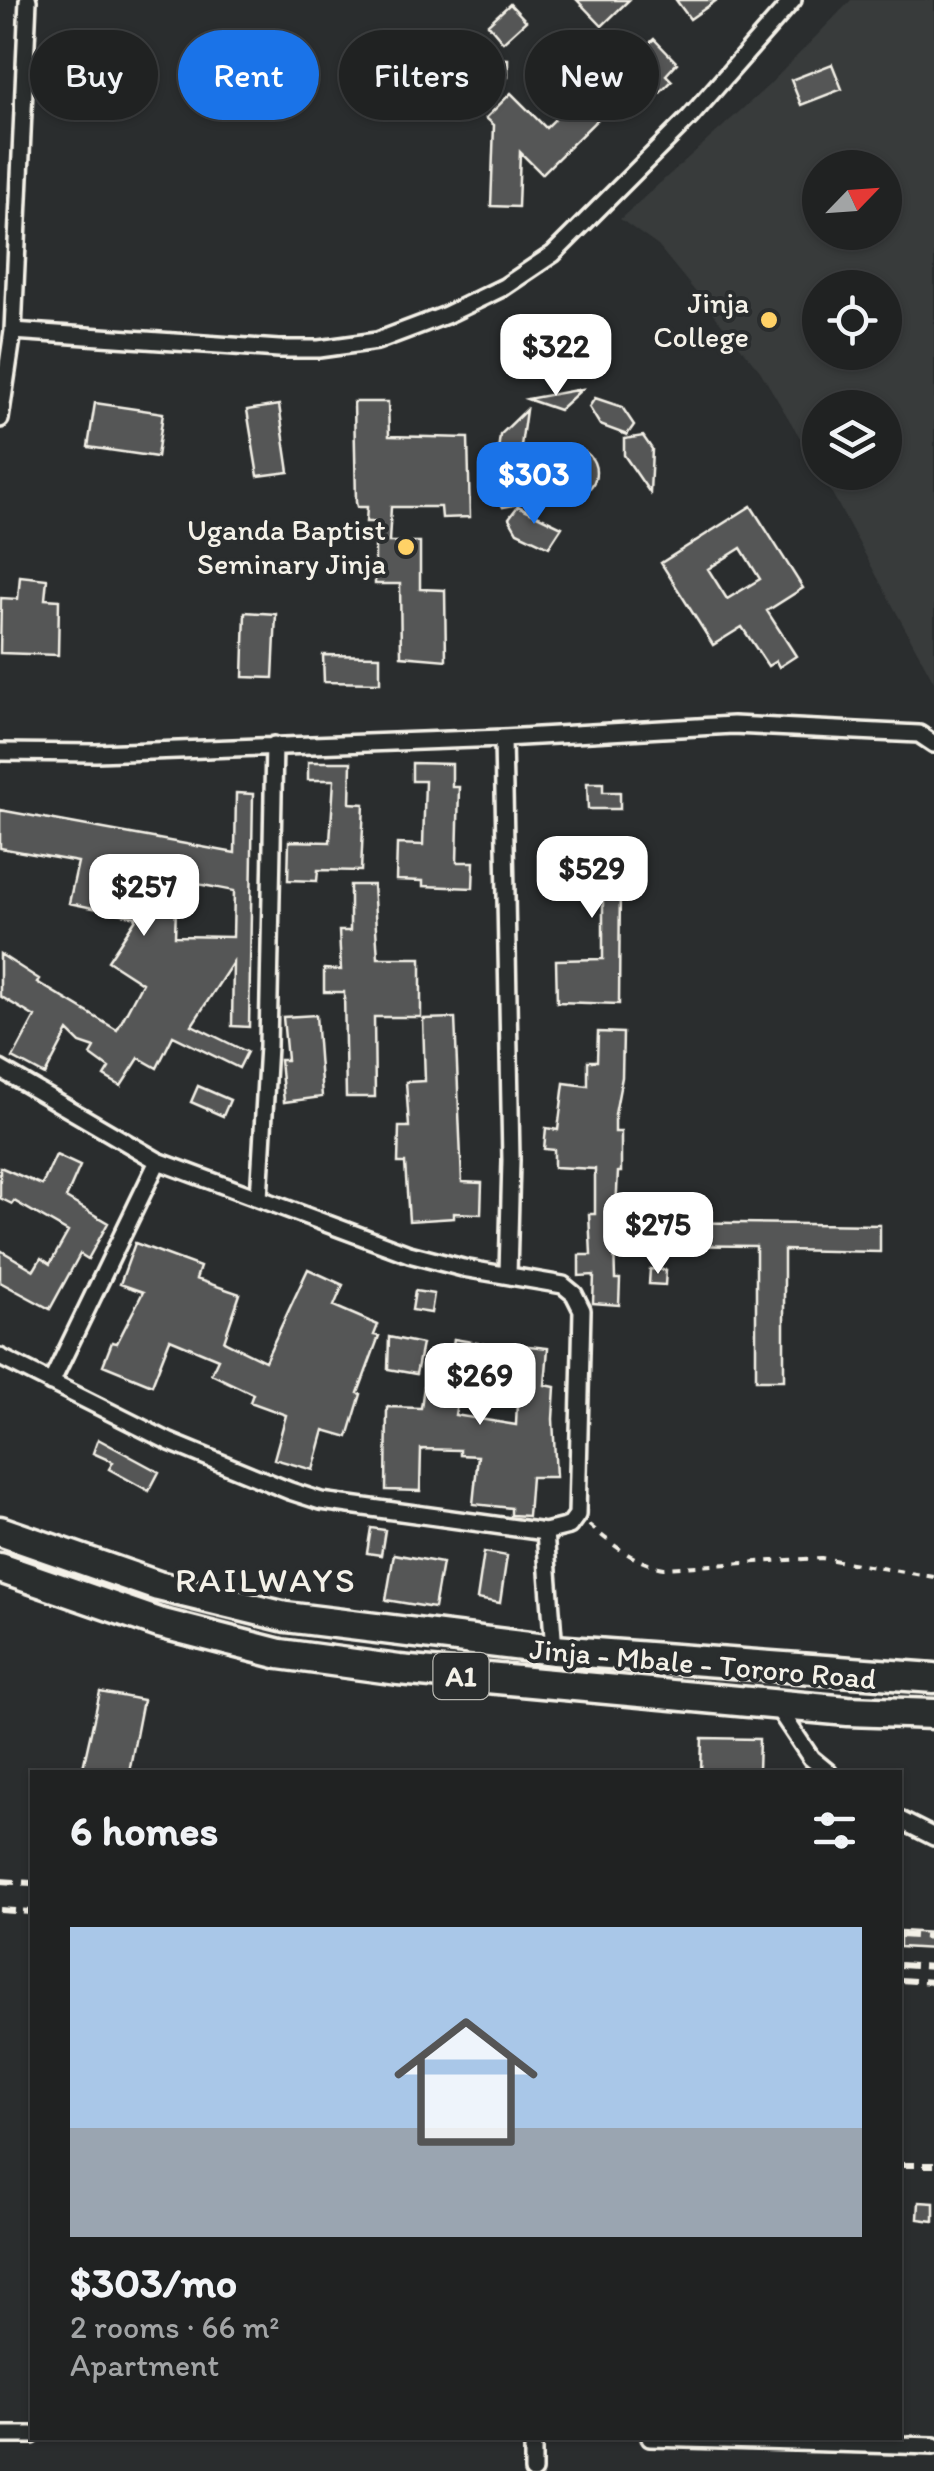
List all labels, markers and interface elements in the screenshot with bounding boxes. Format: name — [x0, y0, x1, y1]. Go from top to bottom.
chip: Buy — [30, 30, 158, 120]
chip: Rent — [178, 30, 319, 120]
chip: Filters — [339, 30, 505, 120]
chip: New — [525, 30, 659, 120]
north arrow — [802, 150, 902, 250]
map controls — [802, 150, 902, 490]
button: locate — [802, 270, 902, 370]
place label: Jinja College — [653, 284, 749, 355]
marker: Jinja College — [758, 309, 780, 331]
pin: $322 — [497, 314, 615, 399]
text: $322 — [522, 327, 590, 365]
button: layers — [802, 390, 902, 490]
pin: $303 — [475, 442, 593, 527]
text: $303 — [499, 455, 569, 493]
place label: Uganda Baptist Seminary Jinja — [187, 511, 386, 582]
marker: Uganda Baptist Seminary Jinja — [395, 536, 417, 558]
pin: $529 — [533, 836, 651, 921]
text: $529 — [559, 849, 625, 887]
pin: $257 — [85, 854, 203, 939]
text: $257 — [111, 867, 177, 905]
pin: $275 — [599, 1192, 717, 1277]
text: $275 — [625, 1205, 691, 1243]
pin: $269 — [421, 1343, 539, 1428]
text: $269 — [447, 1356, 513, 1394]
district label: RAILWAYS — [175, 1559, 357, 1601]
street label: Jinja - Mbale - Tororo Road — [528, 1630, 878, 1697]
road number: A1 — [434, 1653, 488, 1699]
icon: filters — [807, 1803, 862, 1858]
text: 6 homes — [70, 1805, 218, 1856]
icon: home — [376, 1992, 556, 2172]
text: $303/mo — [70, 2257, 237, 2308]
text: 2 rooms · 66 m² — [70, 2308, 280, 2346]
text: Apartment — [70, 2346, 219, 2384]

